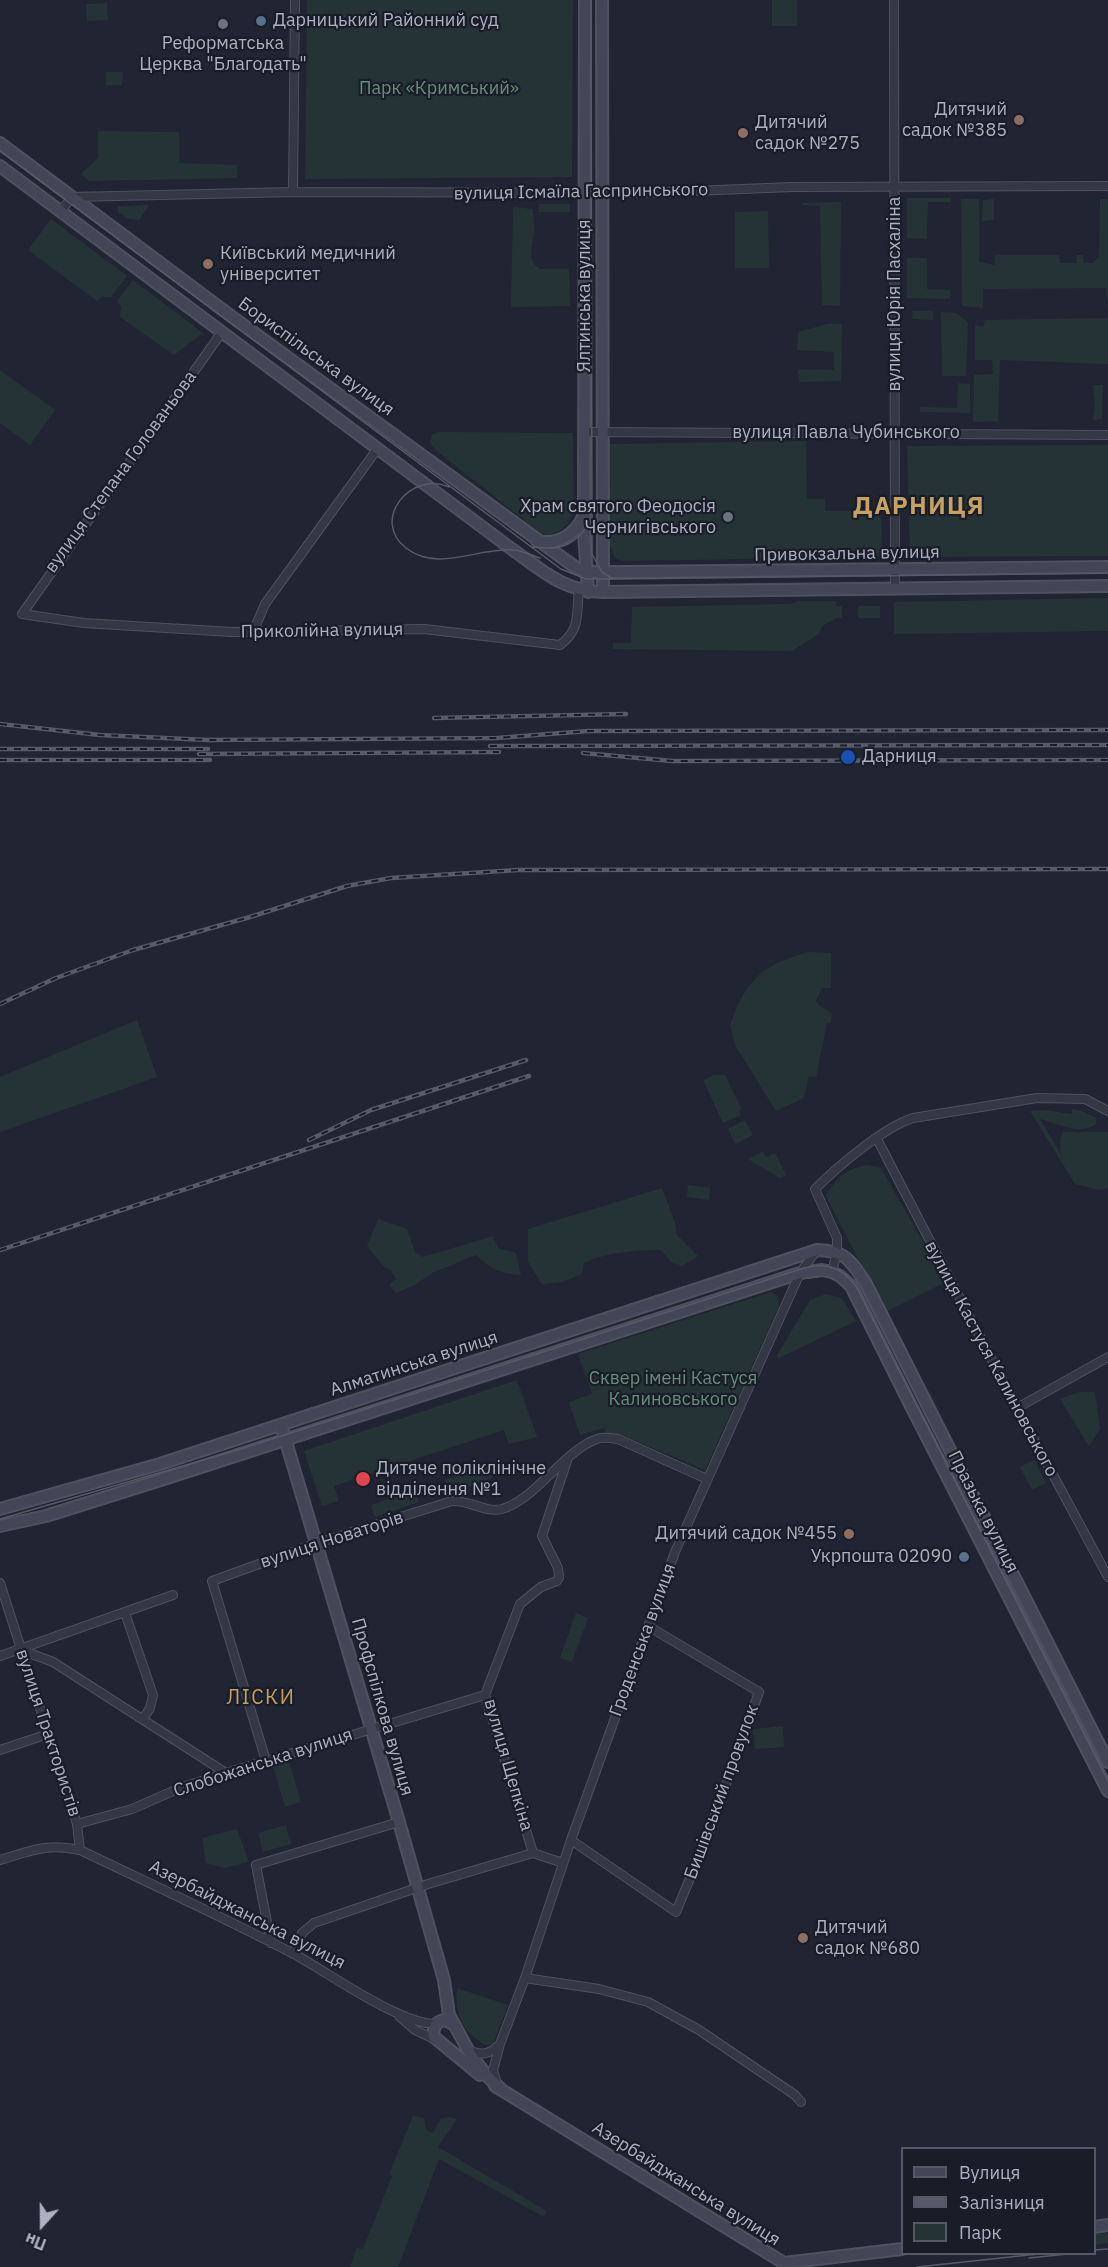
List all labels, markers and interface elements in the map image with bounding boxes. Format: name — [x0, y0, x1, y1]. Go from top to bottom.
place label: Дарницький Районний суд — [273, 10, 499, 32]
marker: Дарницький Районний суд — [254, 14, 268, 28]
marker: Реформатська Церква "Благодать" — [216, 17, 230, 31]
place label: Реформатська Церква "Благодать" — [139, 33, 307, 76]
park label: Парк «Кримський» — [359, 78, 519, 100]
place label: Дитячий садок №385 — [902, 99, 1007, 142]
place label: Дитячий садок №275 — [755, 112, 860, 154]
marker: Дитячий садок №385 — [1012, 113, 1026, 127]
marker: Дитячий садок №275 — [736, 126, 750, 140]
street label: вулиця Ісмаїла Гаспринського — [454, 179, 708, 205]
street label: вулиця Юрія Пасхаліна — [884, 197, 906, 391]
street label: Ялтинська вулиця — [574, 219, 596, 373]
place label: Київський медичний університет — [220, 243, 396, 286]
marker: Київський медичний університет — [201, 257, 215, 271]
street label: Бориспільська вулиця — [234, 293, 398, 421]
street label: вулиця Степана Голованьова — [40, 367, 202, 577]
street label: вулиця Павла Чубинського — [732, 422, 960, 444]
district label: ДАРНИЦЯ — [853, 493, 985, 521]
place label: Храм святого Феодосія Чернигівського — [520, 496, 716, 538]
marker: Храм святого Феодосія Чернигівського — [721, 510, 735, 524]
street label: Привокзальна вулиця — [754, 542, 940, 566]
street label: Приколійна вулиця — [241, 619, 403, 643]
place label: Дарниця — [862, 746, 937, 768]
marker: Дарниця — [839, 748, 857, 766]
street label: вулиця Кастуся Калиновського — [920, 1238, 1062, 1480]
street label: Алматинська вулиця — [327, 1327, 501, 1401]
park label: Сквер імені Кастуся Калиновського — [589, 1368, 757, 1410]
street label: Празька вулиця — [943, 1447, 1023, 1577]
place label: Дитяче поліклінічне відділення №1 — [376, 1458, 546, 1500]
marker: Дитяче поліклінічне відділення №1 — [354, 1470, 372, 1488]
street label: вулиця Новаторів — [258, 1507, 406, 1573]
place label: Дитячий садок №455 — [655, 1523, 837, 1545]
marker: Дитячий садок №455 — [842, 1527, 856, 1541]
place label: Укрпошта 02090 — [811, 1546, 952, 1568]
marker: Укрпошта 02090 — [957, 1550, 971, 1564]
street label: Гроденська вулиця — [605, 1560, 681, 1720]
street label: Профспілкова вулиця — [346, 1616, 418, 1798]
street label: вулиця Трактористів — [11, 1646, 85, 1820]
district label: ЛІСКИ — [227, 1686, 295, 1710]
street label: вулиця Щепкіна — [479, 1696, 537, 1834]
street label: Бишівський провулок — [680, 1702, 764, 1882]
street label: Слобожанська вулиця — [171, 1724, 355, 1802]
street label: Азербайджанська вулиця — [145, 1856, 349, 1974]
place label: Дитячий садок №680 — [815, 1917, 920, 1960]
marker: Дитячий садок №680 — [796, 1931, 810, 1945]
street label: Азербайджанська вулиця — [588, 2117, 784, 2251]
legend — [901, 2147, 1096, 2255]
text: Вулиця — [959, 2161, 1020, 2184]
text: Залізниця — [959, 2191, 1045, 2214]
north arrow — [12, 2195, 72, 2255]
text: Парк — [959, 2221, 1001, 2244]
text: Пн — [22, 2229, 49, 2255]

